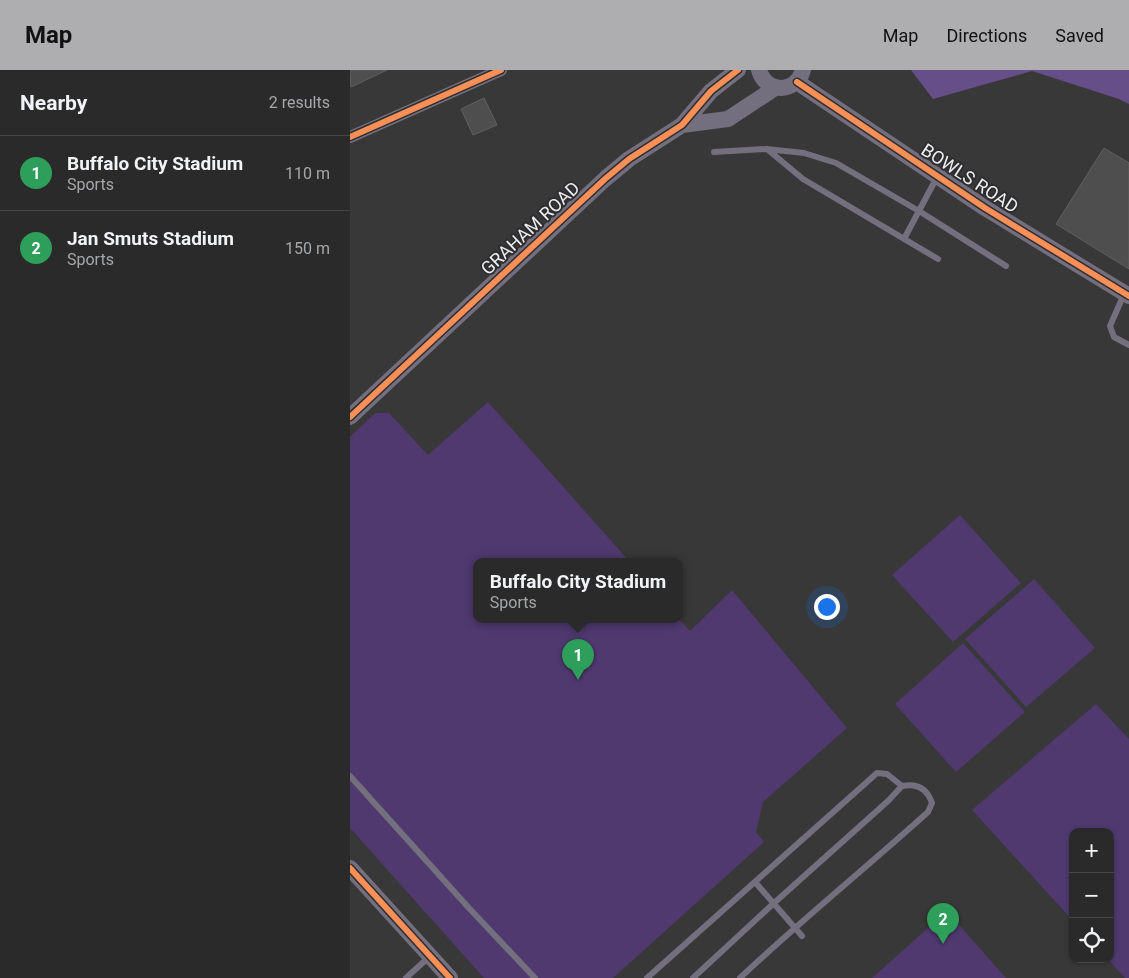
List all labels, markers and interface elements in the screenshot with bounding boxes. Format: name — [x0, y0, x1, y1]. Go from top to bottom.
text: Map — [25, 21, 72, 49]
text: Map — [883, 25, 918, 46]
text: Directions — [946, 25, 1027, 46]
text: Saved — [1055, 25, 1104, 46]
text: Nearby — [20, 91, 87, 115]
text: 2 results — [269, 93, 330, 112]
street label: BOWLS ROAD — [918, 139, 1022, 217]
text: Buffalo City Stadium — [67, 152, 243, 175]
text: 1 — [31, 164, 41, 183]
text: 110 m — [285, 164, 330, 183]
text: Sports — [67, 175, 114, 194]
street label: GRAHAM ROAD — [476, 177, 584, 279]
text: Jan Smuts Stadium — [67, 227, 234, 250]
text: 2 — [31, 239, 41, 258]
text: 150 m — [285, 239, 330, 258]
text: Sports — [67, 250, 114, 269]
popup — [473, 558, 683, 623]
text: Buffalo City Stadium — [490, 570, 666, 593]
text: Sports — [490, 593, 537, 612]
your location — [814, 594, 840, 620]
pin: 1 — [562, 639, 594, 680]
map controls — [1069, 828, 1114, 963]
button: + — [1069, 828, 1114, 873]
button: − — [1069, 873, 1114, 918]
pin: 2 — [927, 903, 959, 944]
button: locate — [1069, 918, 1114, 963]

